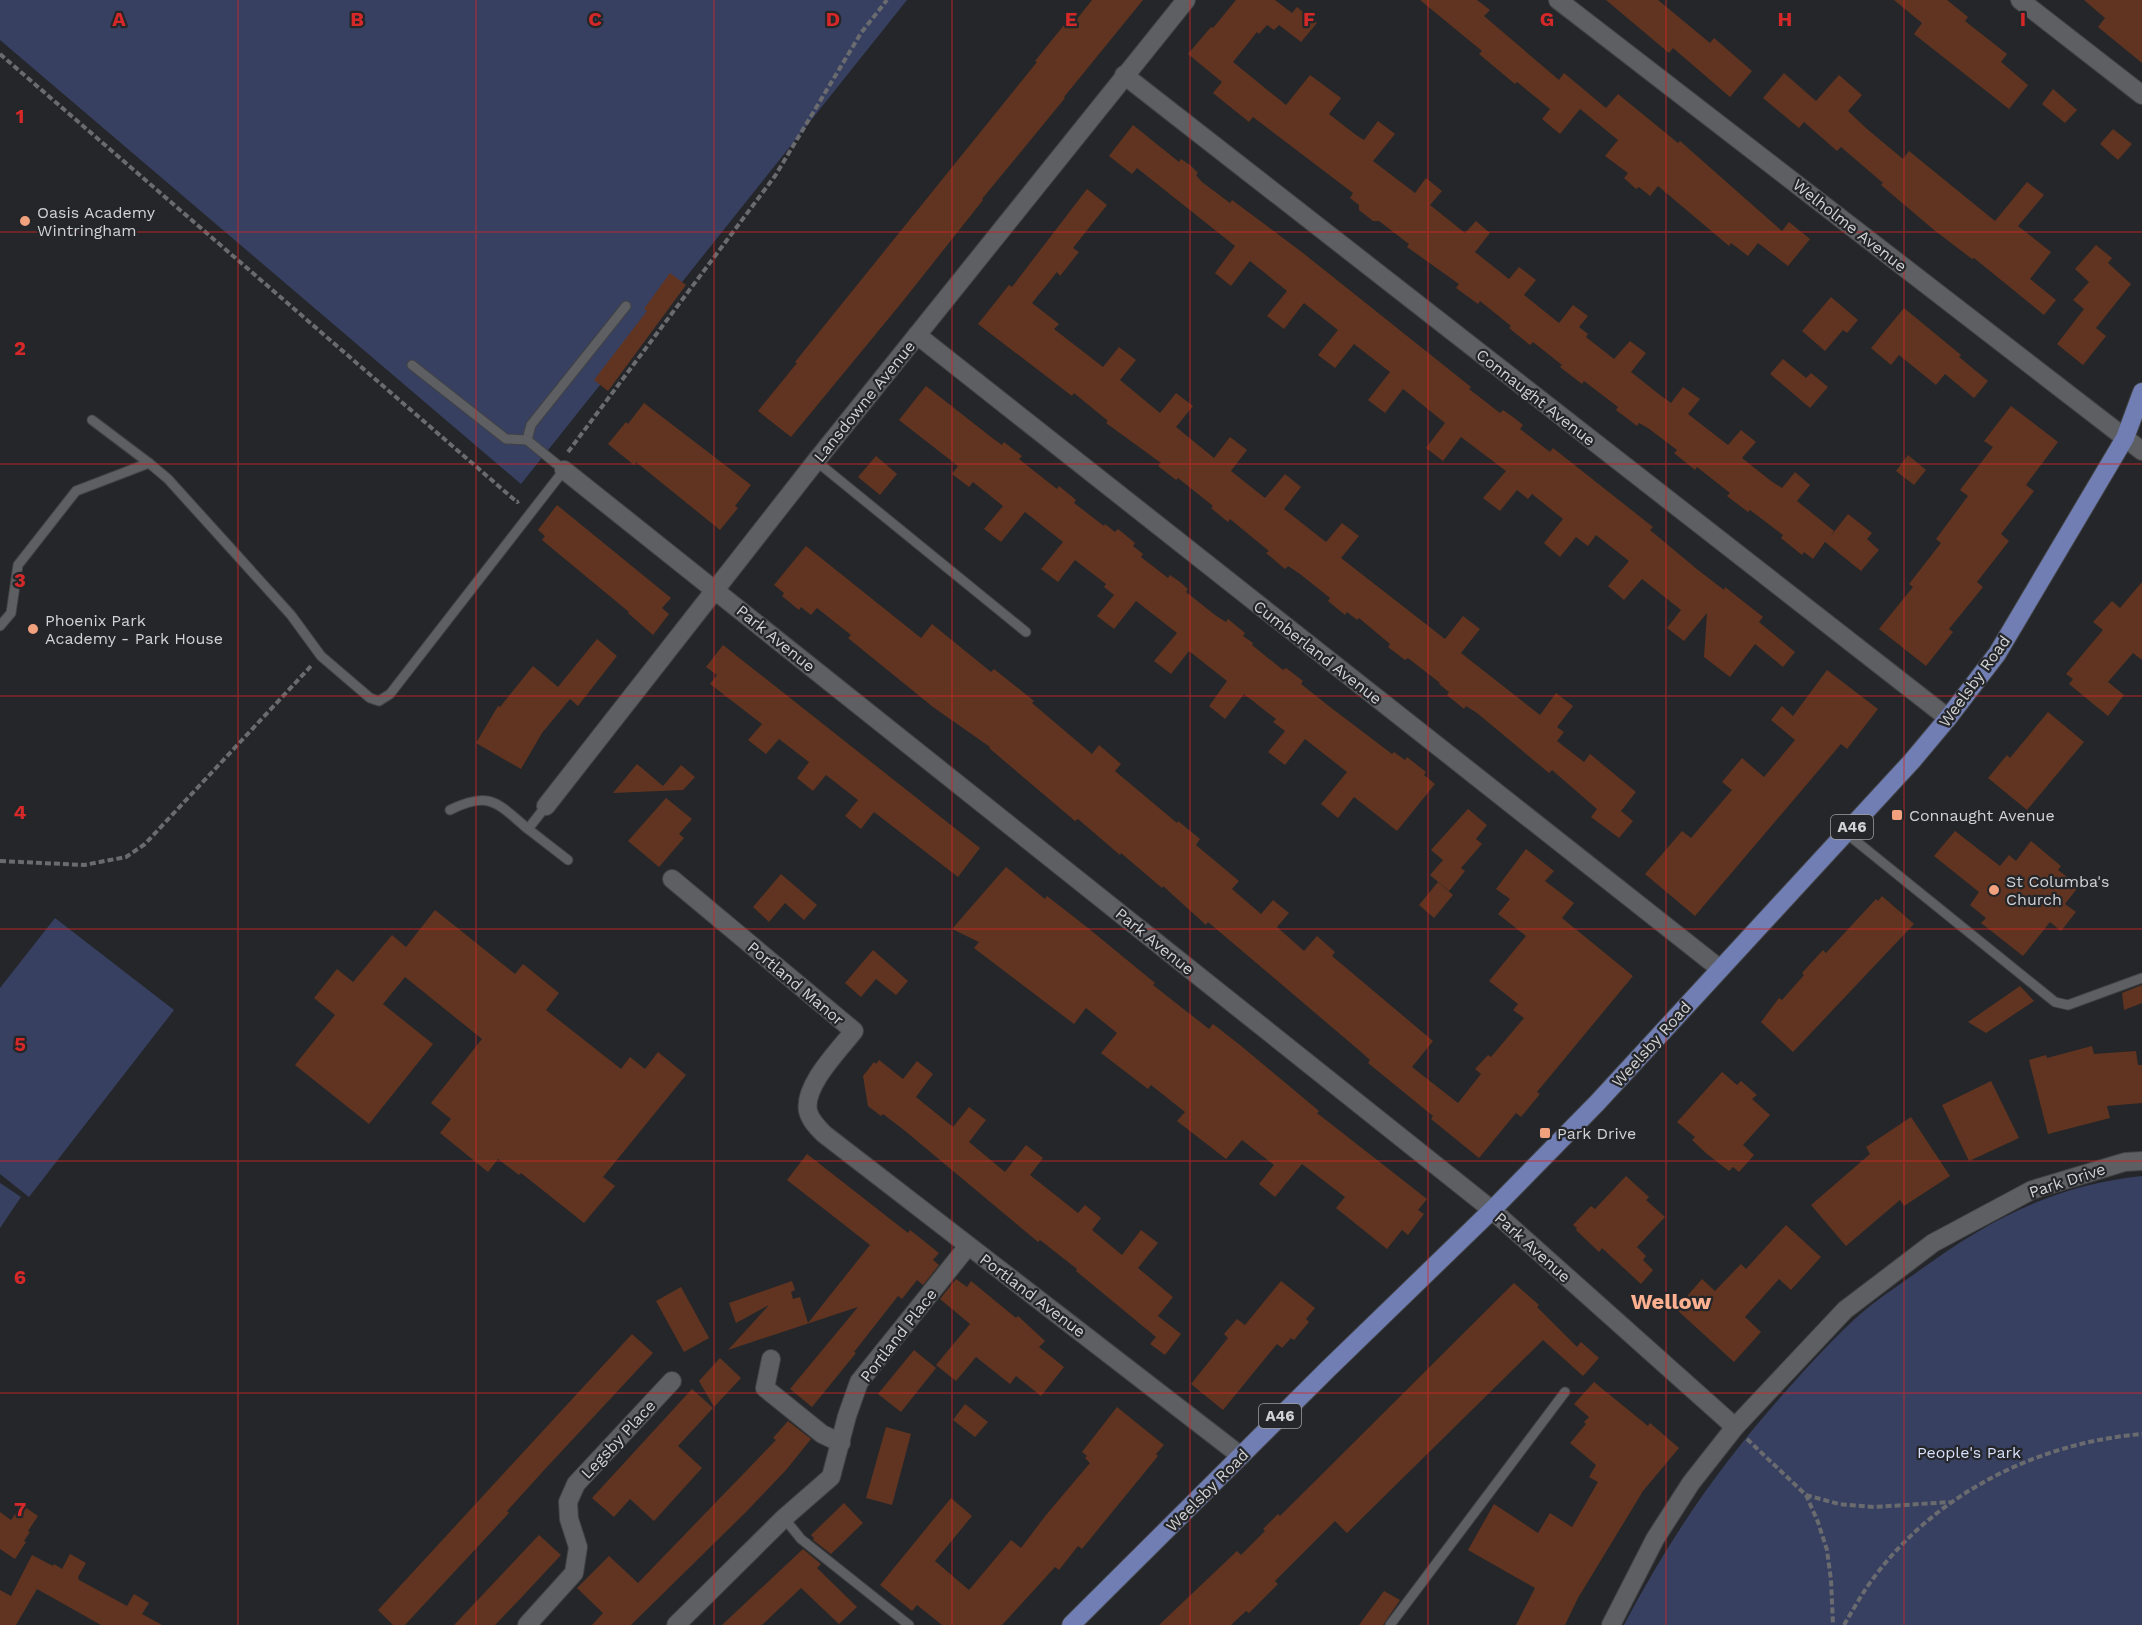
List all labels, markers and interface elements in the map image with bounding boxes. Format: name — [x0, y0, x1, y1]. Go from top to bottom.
text: A — [112, 7, 126, 31]
text: B — [350, 7, 364, 31]
text: C — [588, 7, 602, 31]
text: D — [826, 7, 840, 31]
text: E — [1065, 7, 1077, 31]
text: F — [1303, 7, 1315, 31]
text: G — [1540, 7, 1554, 31]
text: H — [1778, 7, 1792, 31]
text: I — [2020, 7, 2026, 31]
text: 1 — [16, 104, 24, 128]
street label: Welholme Avenue — [1789, 175, 1910, 276]
place label: Oasis Academy Wintringham — [37, 203, 156, 240]
marker: Oasis Academy Wintringham — [18, 214, 32, 228]
text: 2 — [14, 336, 26, 360]
street label: Lansdowne Avenue — [810, 337, 919, 466]
street label: Connaught Avenue — [1472, 345, 1599, 450]
text: 3 — [14, 568, 26, 592]
street label: Cumberland Avenue — [1250, 597, 1385, 708]
street label: Park Avenue — [733, 601, 819, 676]
place label: Phoenix Park Academy - Park House — [45, 611, 223, 648]
marker: Phoenix Park Academy - Park House — [26, 622, 40, 636]
street label: Weelsby Road — [1935, 632, 2014, 731]
text: 4 — [14, 800, 27, 824]
place label: Connaught Avenue — [1909, 806, 2055, 825]
marker: Connaught Avenue — [1890, 808, 1904, 822]
road number: A46 — [1831, 815, 1873, 839]
place label: St Columba's Church — [2006, 872, 2109, 909]
marker: St Columba's Church — [1987, 883, 2001, 897]
street label: Park Avenue — [1112, 904, 1198, 979]
street label: Portland Manor — [744, 938, 848, 1030]
street label: Weelsby Road — [1608, 998, 1695, 1091]
text: 5 — [14, 1032, 26, 1056]
place label: Park Drive — [1557, 1124, 1636, 1143]
marker: Park Drive — [1538, 1126, 1552, 1140]
street label: Park Drive — [2027, 1159, 2108, 1202]
street label: Park Avenue — [1491, 1208, 1575, 1286]
street label: Portland Avenue — [976, 1250, 1089, 1341]
text: 6 — [14, 1265, 26, 1289]
street label: Portland Place — [856, 1285, 941, 1386]
district label: Wellow — [1631, 1289, 1711, 1314]
street label: Legsby Place — [577, 1396, 660, 1483]
road number: A46 — [1259, 1404, 1301, 1428]
park label: People's Park — [1917, 1443, 2021, 1462]
street label: Weelsby Road — [1162, 1445, 1253, 1536]
text: 7 — [14, 1497, 26, 1521]

